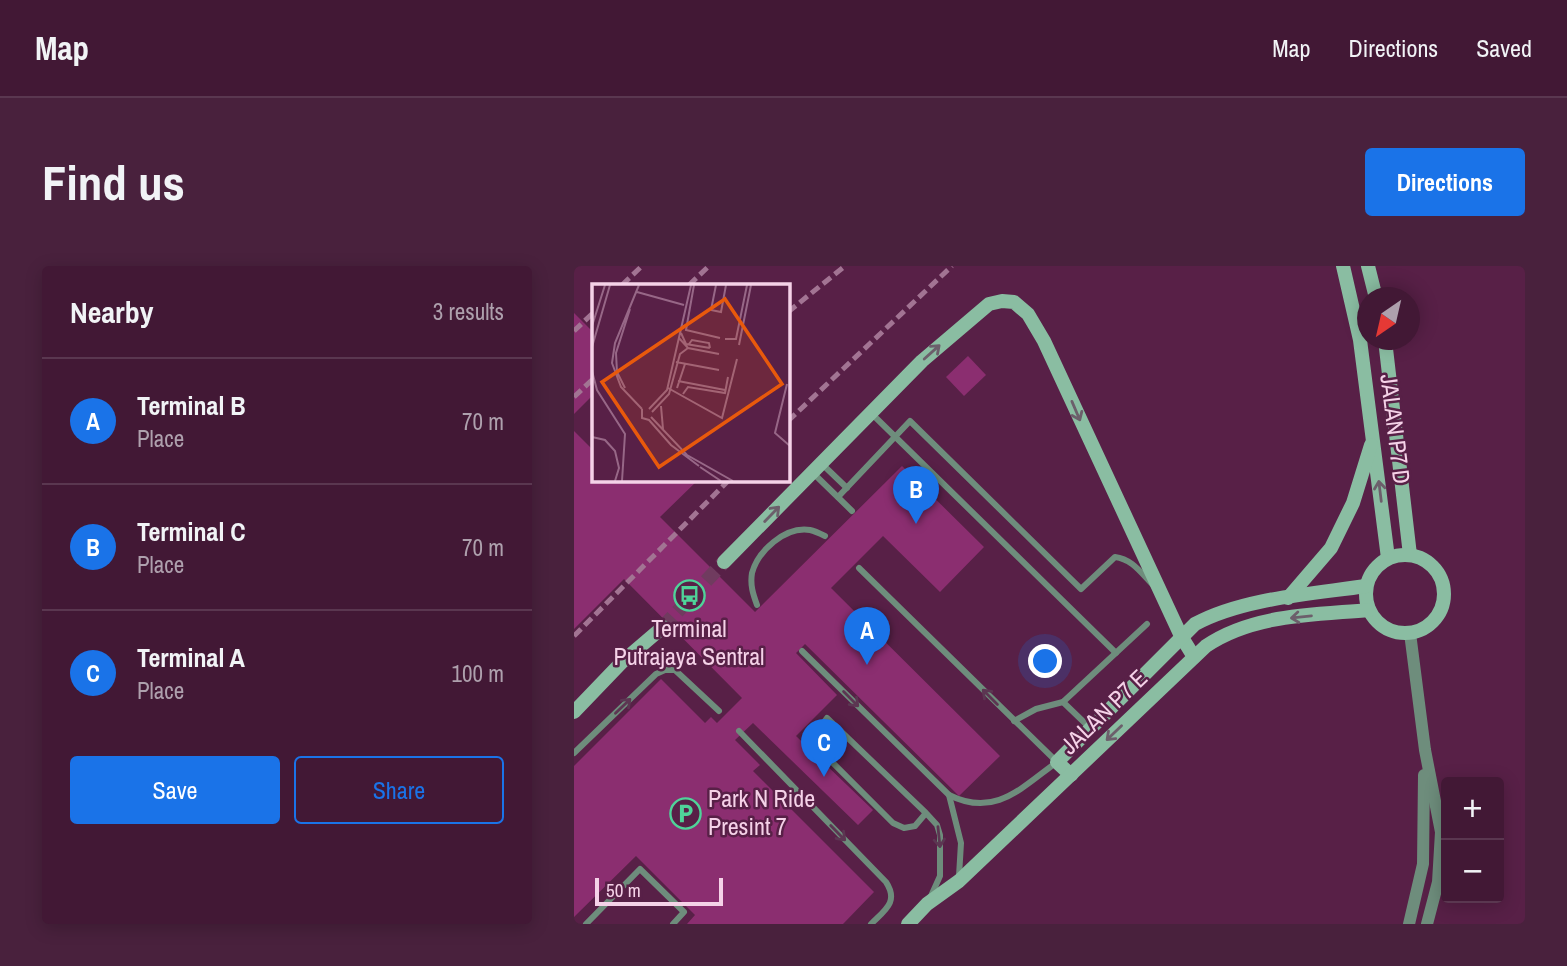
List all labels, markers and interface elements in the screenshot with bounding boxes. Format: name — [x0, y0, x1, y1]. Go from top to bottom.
text: Map — [35, 26, 89, 70]
text: Map — [1272, 32, 1310, 64]
text: Directions — [1348, 32, 1438, 64]
text: Saved — [1476, 32, 1532, 64]
button: Directions — [1365, 148, 1525, 216]
text: Find us — [42, 149, 185, 215]
inset map — [592, 284, 789, 481]
north arrow — [1357, 287, 1420, 350]
text: Nearby — [70, 292, 153, 332]
text: 3 results — [433, 296, 504, 327]
one-way arrow — [923, 344, 940, 361]
street label: JALAN P7 D — [1373, 372, 1419, 486]
text: Terminal B — [137, 388, 246, 423]
one-way arrow — [1070, 400, 1083, 422]
text: A — [86, 406, 100, 437]
text: 70 m — [462, 406, 504, 437]
text: Place — [137, 423, 184, 454]
pin: B — [893, 466, 939, 524]
one-way arrow — [1373, 480, 1386, 503]
one-way arrow — [763, 505, 780, 522]
text: Terminal C — [137, 514, 246, 549]
text: B — [86, 532, 100, 563]
text: 70 m — [462, 532, 504, 563]
text: Place — [137, 549, 184, 580]
bus stop icon: Terminal Putrajaya Sentral — [672, 578, 706, 612]
pin: A — [844, 607, 890, 665]
one-way arrow — [1290, 611, 1313, 624]
place label: Terminal Putrajaya Sentral — [614, 612, 764, 672]
text: Terminal A — [137, 640, 245, 675]
your location — [1028, 644, 1062, 678]
text: C — [86, 658, 100, 689]
text: 100 m — [452, 658, 504, 689]
street label: JALAN P7 E — [1053, 662, 1154, 761]
text: Place — [137, 675, 184, 706]
one-way arrow — [982, 689, 999, 706]
one-way arrow — [842, 690, 859, 707]
one-way arrow — [614, 697, 631, 714]
pin: C — [801, 719, 847, 777]
one-way arrow — [1106, 725, 1123, 742]
button: Save — [70, 756, 280, 824]
button: Share — [294, 756, 504, 824]
map controls — [1441, 777, 1504, 903]
button: + — [1441, 777, 1504, 840]
place label: Park N Ride Presint 7 — [708, 782, 815, 842]
parking icon: Park N Ride Presint 7 — [668, 796, 702, 830]
one-way arrow — [829, 824, 846, 841]
one-way arrow — [933, 825, 946, 848]
button: − — [1441, 840, 1504, 903]
scale bar — [595, 875, 723, 907]
text: 50 m — [606, 877, 641, 903]

